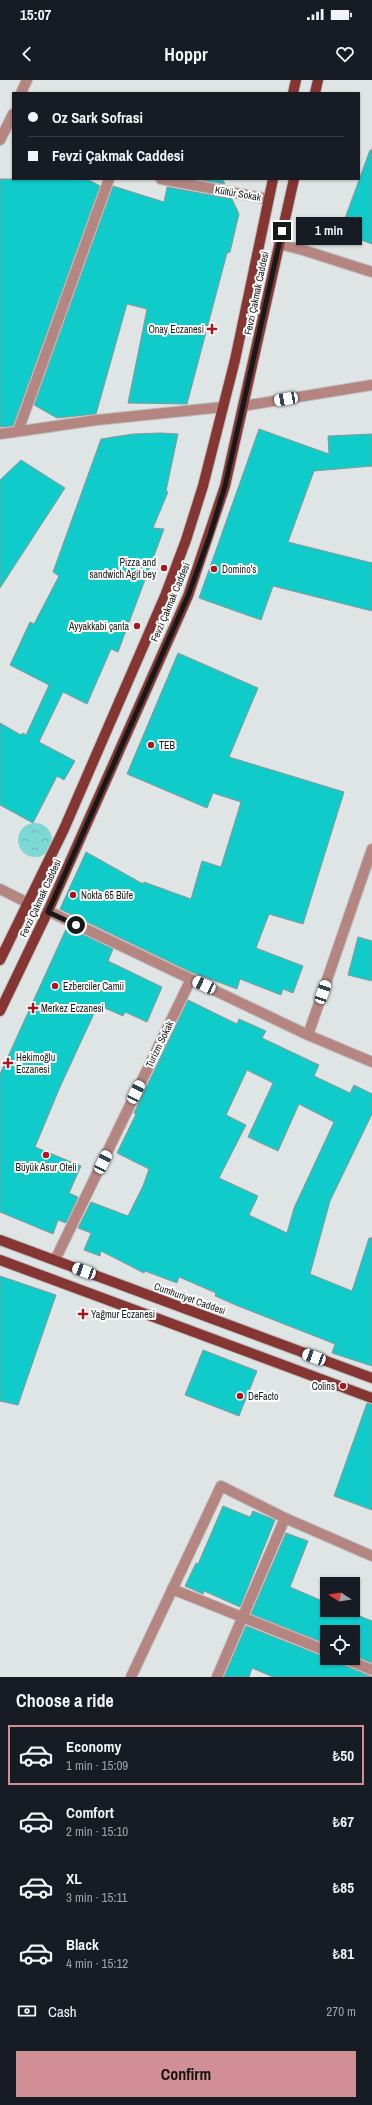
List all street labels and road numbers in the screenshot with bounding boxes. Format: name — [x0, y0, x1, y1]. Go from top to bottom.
street label: Kültür Sokak — [214, 183, 263, 204]
street label: Fevzi Çakmak Caddesi — [241, 250, 272, 336]
street label: Fevzi Çakmak Caddesi — [148, 561, 193, 644]
street label: Fevzi Çakmak Caddesi — [17, 857, 64, 939]
street label: Turizm Sokak — [143, 1018, 177, 1069]
street label: Cumhuriyet Caddesi — [152, 1280, 227, 1317]

